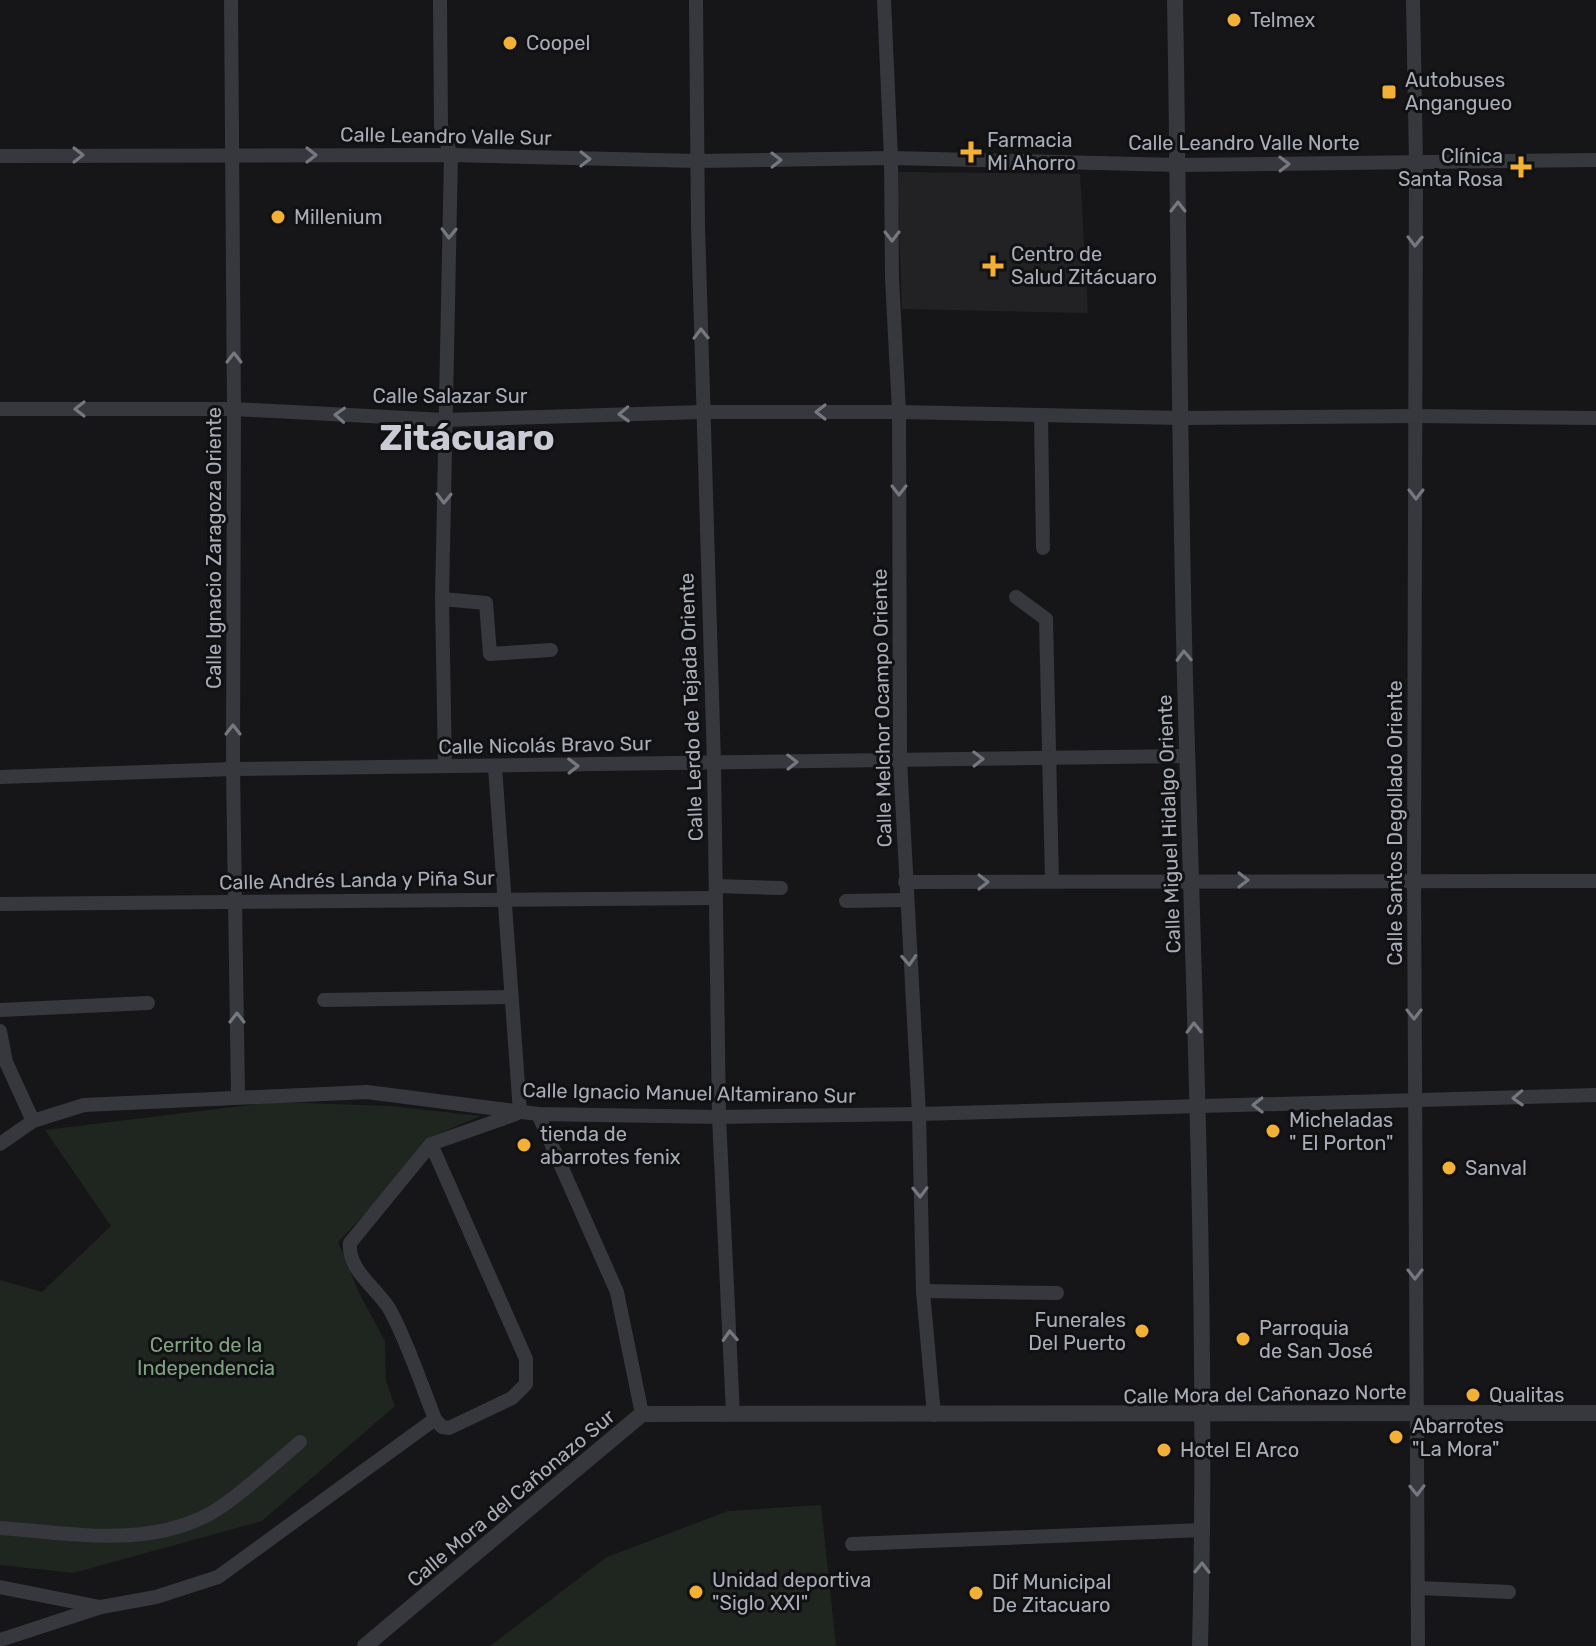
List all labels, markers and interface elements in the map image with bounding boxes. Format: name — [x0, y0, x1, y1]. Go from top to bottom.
place label: Telmex — [1250, 8, 1315, 32]
marker: Telmex — [1225, 11, 1243, 29]
place label: Coopel — [526, 31, 590, 55]
marker: Coopel — [501, 34, 519, 52]
place label: Autobuses Angangueo — [1405, 68, 1512, 115]
marker: Autobuses Angangueo — [1380, 83, 1398, 101]
street label: Calle Leandro Valle Sur — [340, 122, 552, 150]
place label: Farmacia Mi Ahorro — [987, 128, 1076, 175]
street label: Calle Leandro Valle Norte — [1128, 131, 1360, 155]
marker: Farmacia Mi Ahorro — [962, 143, 980, 161]
place label: Clínica Santa Rosa — [1398, 144, 1503, 191]
one-way arrow — [72, 146, 85, 164]
one-way arrow — [305, 146, 318, 164]
one-way arrow — [579, 150, 592, 167]
one-way arrow — [770, 151, 783, 169]
one-way arrow — [1278, 155, 1291, 173]
marker: Clínica Santa Rosa — [1510, 156, 1532, 178]
one-way arrow — [1169, 200, 1187, 213]
place label: Millenium — [294, 205, 382, 229]
marker: Millenium — [269, 208, 287, 226]
one-way arrow — [440, 227, 458, 240]
one-way arrow — [883, 230, 901, 243]
one-way arrow — [1406, 235, 1424, 248]
place label: Centro de Salud Zitácuaro — [1011, 242, 1157, 289]
marker: Centro de Salud Zitácuaro — [982, 255, 1004, 277]
one-way arrow — [692, 327, 709, 340]
one-way arrow — [225, 351, 243, 364]
street label: Calle Salazar Sur — [373, 384, 528, 408]
one-way arrow — [73, 400, 86, 418]
one-way arrow — [814, 403, 827, 421]
one-way arrow — [333, 406, 345, 423]
one-way arrow — [617, 406, 630, 423]
street label: Calle Ignacio Zaragoza Oriente — [202, 407, 226, 689]
district label: Zitácuaro — [379, 416, 555, 459]
one-way arrow — [890, 484, 908, 497]
one-way arrow — [1407, 488, 1425, 501]
one-way arrow — [435, 492, 453, 505]
street label: Calle Melchor Ocampo Oriente — [868, 568, 896, 848]
street label: Calle Lerdo de Tejada Oriente — [674, 572, 708, 842]
one-way arrow — [1176, 649, 1193, 662]
street label: Calle Santos Degollado Oriente — [1383, 680, 1407, 966]
street label: Calle Miguel Hidalgo Oriente — [1152, 694, 1186, 954]
one-way arrow — [224, 723, 242, 736]
street label: Calle Nicolás Bravo Sur — [438, 731, 652, 759]
one-way arrow — [972, 750, 985, 768]
one-way arrow — [786, 753, 799, 770]
one-way arrow — [567, 757, 580, 774]
street label: Calle Andrés Landa y Piña Sur — [219, 866, 495, 894]
one-way arrow — [1237, 871, 1250, 889]
one-way arrow — [977, 873, 990, 890]
one-way arrow — [901, 954, 918, 967]
one-way arrow — [1406, 1008, 1423, 1021]
one-way arrow — [229, 1011, 246, 1024]
one-way arrow — [1186, 1021, 1203, 1034]
street label: Calle Ignacio Manuel Altamirano Sur — [522, 1078, 856, 1108]
one-way arrow — [1511, 1089, 1524, 1106]
one-way arrow — [1251, 1096, 1264, 1113]
place label: Micheladas " El Porton" — [1289, 1108, 1393, 1155]
place label: tienda de abarrotes fenix — [540, 1122, 681, 1169]
marker: Micheladas " El Porton" — [1264, 1122, 1282, 1140]
marker: tienda de abarrotes fenix — [515, 1136, 533, 1154]
place label: Sanval — [1465, 1156, 1527, 1180]
marker: Sanval — [1440, 1159, 1458, 1177]
one-way arrow — [912, 1186, 929, 1199]
one-way arrow — [1406, 1268, 1424, 1281]
place label: Funerales Del Puerto — [1028, 1308, 1126, 1355]
place label: Parroquia de San José — [1259, 1316, 1373, 1363]
marker: Funerales Del Puerto — [1133, 1322, 1151, 1340]
one-way arrow — [721, 1329, 738, 1342]
marker: Parroquia de San José — [1234, 1330, 1252, 1348]
park label: Cerrito de la Independencia — [137, 1333, 275, 1380]
street label: Calle Mora del Cañonazo Norte — [1123, 1380, 1407, 1408]
place label: Qualitas — [1489, 1383, 1564, 1407]
marker: Qualitas — [1464, 1386, 1482, 1404]
street label: Calle Mora del Cañonazo Sur — [402, 1404, 620, 1592]
place label: Abarrotes "La Mora" — [1412, 1414, 1504, 1461]
marker: Abarrotes "La Mora" — [1387, 1428, 1405, 1446]
place label: Hotel El Arco — [1180, 1438, 1299, 1462]
marker: Hotel El Arco — [1155, 1441, 1173, 1459]
one-way arrow — [1409, 1484, 1426, 1497]
one-way arrow — [1194, 1561, 1211, 1574]
place label: Unidad deportiva "Siglo XXI" — [712, 1568, 871, 1615]
place label: Dif Municipal De Zitacuaro — [992, 1570, 1111, 1617]
marker: Unidad deportiva "Siglo XXI" — [687, 1583, 705, 1601]
marker: Dif Municipal De Zitacuaro — [967, 1584, 985, 1602]

